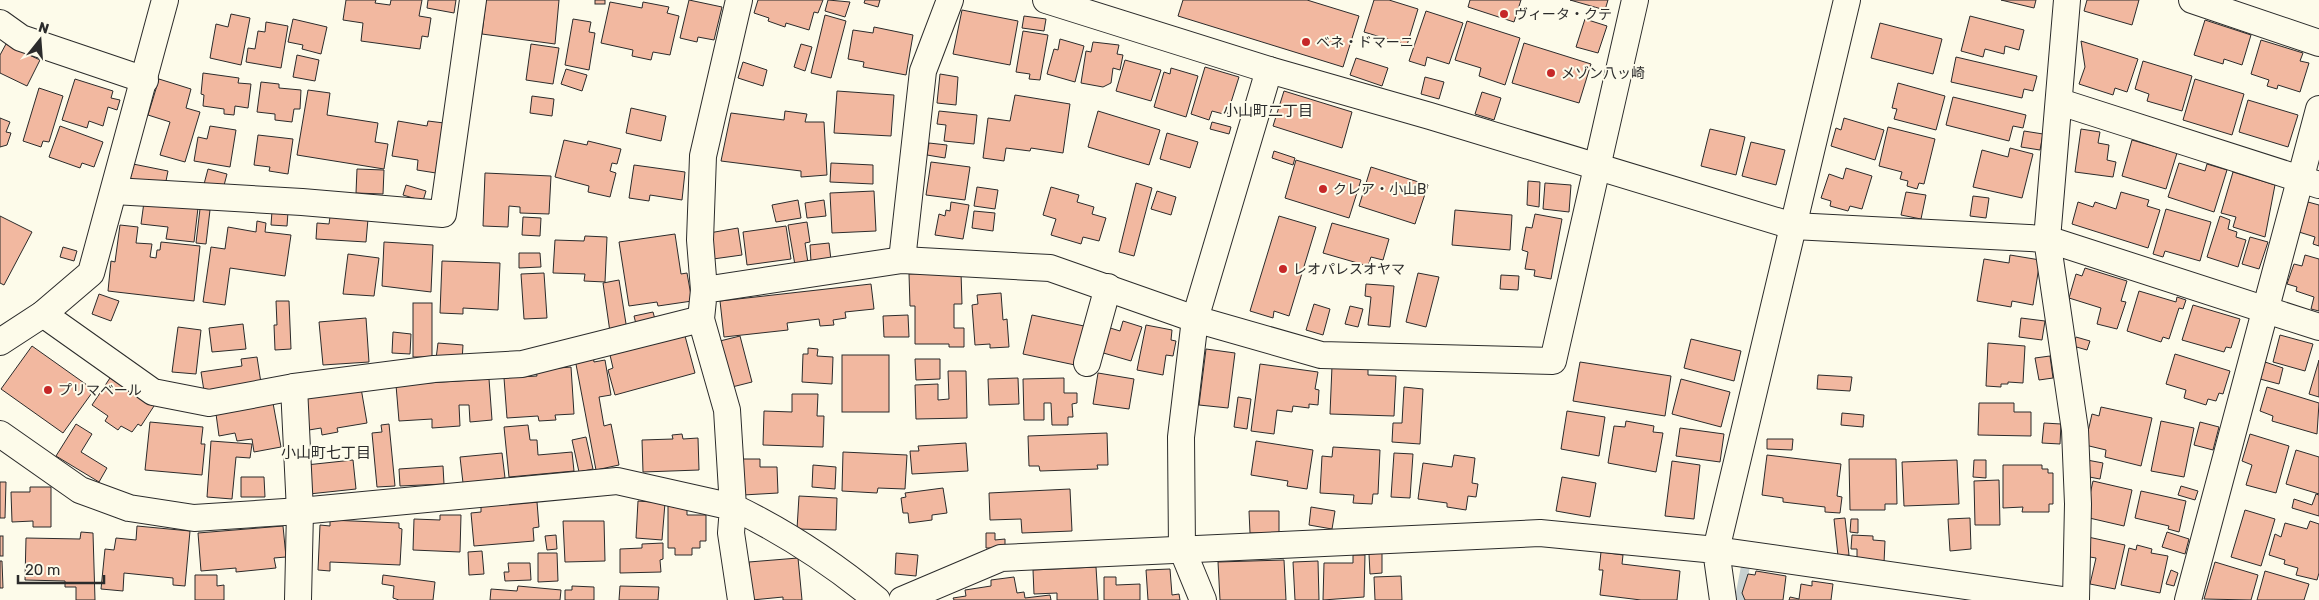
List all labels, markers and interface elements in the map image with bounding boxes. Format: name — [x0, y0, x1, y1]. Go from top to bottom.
place label: ヴィータ・クテ — [1514, 6, 1612, 23]
marker: ヴィータ・クテ — [1498, 8, 1510, 20]
north arrow — [15, 15, 65, 65]
text: N — [36, 18, 51, 38]
place label: ベネ・ドマーニ — [1316, 34, 1414, 51]
marker: ベネ・ドマーニ — [1300, 36, 1312, 48]
place label: メゾン八ッ崎 — [1561, 65, 1645, 82]
marker: メゾン八ッ崎 — [1545, 67, 1557, 79]
district label: 小山町二丁目 — [1223, 102, 1313, 120]
place label: クレア・小山B — [1333, 181, 1426, 198]
marker: クレア・小山B — [1317, 183, 1329, 195]
place label: レオパレスオヤマ — [1293, 261, 1405, 278]
marker: レオパレスオヤマ — [1277, 263, 1289, 275]
place label: プリマベール — [58, 382, 142, 399]
marker: プリマベール — [42, 384, 54, 396]
district label: 小山町七丁目 — [281, 444, 371, 462]
scale bar — [18, 552, 104, 584]
text: 20 m — [25, 561, 60, 579]

